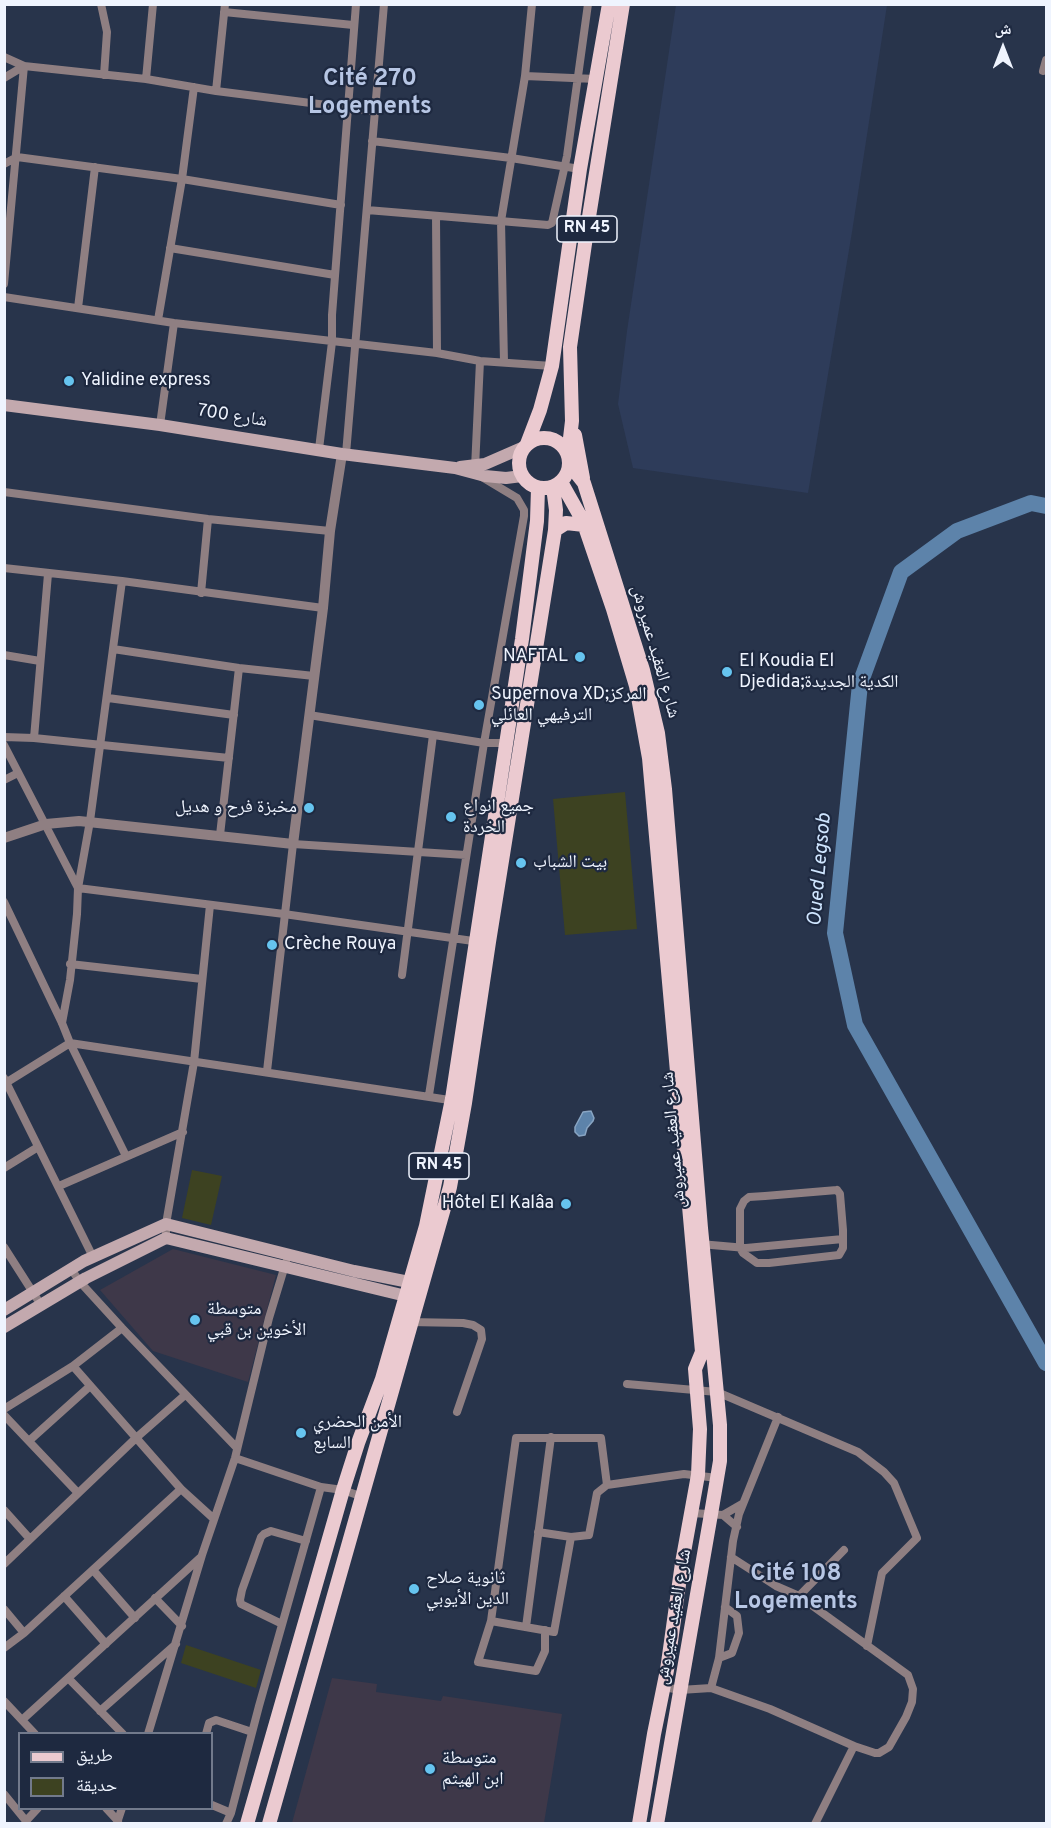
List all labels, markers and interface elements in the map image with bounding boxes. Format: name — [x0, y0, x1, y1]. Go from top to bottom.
north arrow — [973, 18, 1033, 78]
text: ش — [995, 20, 1011, 40]
district label: Cité 270 Logements — [308, 66, 432, 122]
road number: RN 45 — [557, 216, 617, 242]
place label: Yalidine express — [81, 370, 211, 392]
marker: Yalidine express — [62, 374, 76, 388]
street label: شارع 700 — [196, 401, 268, 433]
street label: شارع العقيد عميروش — [625, 583, 683, 721]
place label: NAFTAL — [503, 646, 568, 668]
marker: NAFTAL — [573, 650, 587, 664]
place label: El Koudia El Djedida;الكدية الجديدة — [739, 651, 899, 694]
marker: El Koudia El Djedida;الكدية الجديدة — [720, 665, 734, 679]
place label: Supernova XD;المركز الترفيهي العائلي — [491, 684, 647, 726]
marker: Supernova XD;المركز الترفيهي العائلي — [472, 698, 486, 712]
place label: جميع انواع الخردة — [463, 796, 534, 838]
place label: مخبزة فرح و هديل — [175, 797, 297, 819]
marker: مخبزة فرح و هديل — [302, 801, 316, 815]
marker: جميع انواع الخردة — [444, 810, 458, 824]
water label: Oued Legsob — [804, 813, 838, 927]
place label: بيت الشباب — [533, 852, 607, 874]
marker: بيت الشباب — [514, 856, 528, 870]
place label: Crèche Rouya — [284, 934, 396, 956]
marker: Crèche Rouya — [265, 938, 279, 952]
street label: شارع العقيد عميروش — [658, 1071, 692, 1209]
road number: RN 45 — [409, 1153, 469, 1179]
place label: Hôtel El Kalâa — [442, 1193, 554, 1215]
marker: Hôtel El Kalâa — [559, 1197, 573, 1211]
place label: متوسطة الأخوين بن قبي — [207, 1299, 306, 1342]
marker: متوسطة الأخوين بن قبي — [188, 1313, 202, 1327]
place label: الأمن الحضري السابع — [313, 1412, 402, 1454]
marker: الأمن الحضري السابع — [294, 1426, 308, 1440]
street label: شارع العقيد عميروش — [652, 1548, 698, 1686]
district label: Cité 108 Logements — [734, 1561, 858, 1617]
place label: ثانوية صلاح الدين الأيوبي — [426, 1568, 509, 1610]
marker: ثانوية صلاح الدين الأيوبي — [407, 1582, 421, 1596]
legend — [18, 1732, 213, 1810]
text: طريق — [76, 1745, 113, 1768]
place label: متوسطة ابن الهيثم — [442, 1748, 503, 1790]
marker: متوسطة ابن الهيثم — [423, 1762, 437, 1776]
text: حديقة — [76, 1775, 117, 1798]

